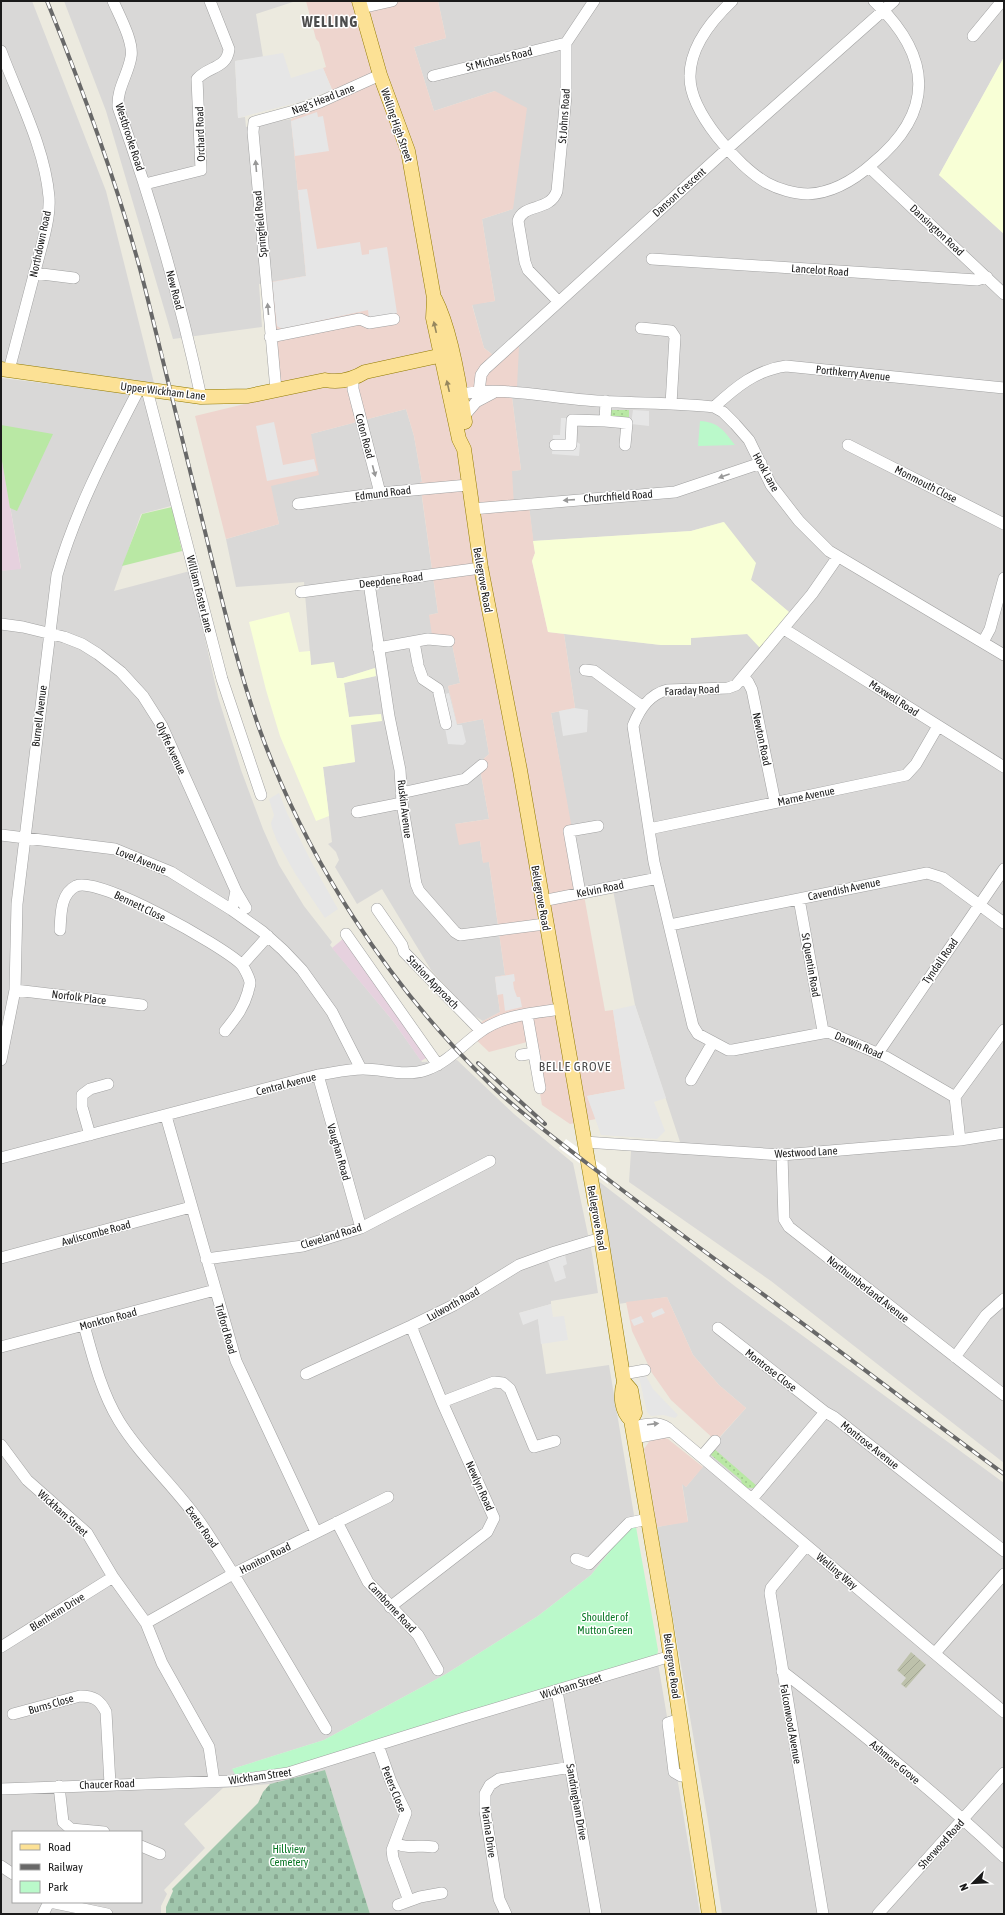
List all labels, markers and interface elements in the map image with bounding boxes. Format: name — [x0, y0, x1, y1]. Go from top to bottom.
district label: WELLING — [301, 13, 358, 30]
street label: St Michaels Road — [465, 45, 533, 73]
street label: Nag's Head Lane — [290, 81, 356, 117]
street label: Welling High Street — [379, 87, 415, 163]
street label: St Johns Road — [556, 88, 572, 144]
street label: Westbrooke Road — [113, 102, 147, 172]
street label: Orchard Road — [193, 106, 207, 162]
one-way arrow — [252, 160, 259, 172]
street label: Danson Crescent — [650, 165, 708, 219]
street label: Springfield Road — [251, 190, 269, 258]
street label: Dansington Road — [908, 202, 966, 258]
street label: Northdown Road — [27, 210, 53, 278]
street label: Lancelot Road — [791, 262, 849, 278]
street label: New Road — [164, 269, 186, 311]
one-way arrow — [264, 303, 271, 315]
one-way arrow — [432, 321, 438, 334]
street label: Porthkerry Avenue — [815, 363, 891, 383]
street label: Upper Wickham Lane — [120, 380, 206, 402]
one-way arrow — [445, 380, 451, 392]
street label: Coton Road — [353, 412, 377, 460]
street label: Hook Lane — [750, 450, 782, 494]
street label: Monmouth Close — [893, 463, 959, 505]
one-way arrow — [371, 465, 377, 477]
one-way arrow — [718, 473, 730, 479]
street label: Edmund Road — [354, 484, 412, 502]
street label: Churchfield Road — [583, 488, 653, 504]
one-way arrow — [563, 497, 575, 504]
street label: Bellegrove Road — [471, 547, 495, 613]
street label: William Foster Lane — [185, 554, 215, 634]
street label: Deepdene Road — [358, 570, 424, 590]
street label: Maxwell Road — [867, 678, 921, 718]
street label: Faraday Road — [664, 683, 720, 697]
street label: Burnell Avenue — [29, 685, 49, 747]
street label: Newton Road — [751, 711, 773, 767]
street label: Olyffe Avenue — [154, 720, 188, 776]
street label: Ruskin Avenue — [395, 779, 415, 839]
street label: Marne Avenue — [776, 784, 836, 808]
street label: Lovel Avenue — [114, 844, 168, 876]
street label: Bellegrove Road — [529, 865, 553, 931]
street label: Cavendish Avenue — [807, 875, 881, 903]
street label: Kelvin Road — [575, 879, 625, 899]
street label: Bennett Close — [112, 888, 168, 924]
street label: St Quentin Road — [799, 932, 823, 998]
street label: Tyndall Road — [920, 936, 960, 986]
street label: Station Approach — [405, 953, 461, 1011]
street label: Norfolk Place — [51, 988, 107, 1006]
street label: Darwin Road — [833, 1029, 885, 1061]
district label: BELLE GROVE — [539, 1059, 611, 1074]
street label: Central Avenue — [255, 1070, 317, 1098]
street label: Vaughan Road — [325, 1122, 353, 1182]
street label: Westwood Lane — [774, 1144, 838, 1160]
street label: Bellegrove Road — [585, 1185, 609, 1251]
street label: Awliscombe Road — [60, 1218, 132, 1248]
street label: Cleveland Road — [299, 1221, 363, 1251]
street label: Northumberland Avenue — [825, 1253, 911, 1325]
street label: Lulworth Road — [425, 1285, 481, 1323]
street label: Tidford Road — [213, 1303, 239, 1355]
street label: Monkton Road — [78, 1306, 138, 1332]
street label: Montrose Close — [743, 1346, 799, 1394]
street label: Montrose Avenue — [839, 1419, 901, 1471]
one-way arrow — [647, 1421, 659, 1427]
street label: Newlyn Road — [464, 1459, 496, 1513]
street label: Wickham Street — [35, 1487, 91, 1539]
street label: Exeter Road — [183, 1504, 221, 1550]
street label: Honiton Road — [238, 1540, 292, 1576]
street label: Welling Way — [814, 1550, 860, 1592]
street label: Camborne Road — [366, 1579, 418, 1635]
street label: Blenheim Drive — [28, 1590, 86, 1634]
park label: Shoulder of Mutton Green — [577, 1611, 633, 1636]
street label: Bellegrove Road — [661, 1633, 683, 1699]
street label: Wickham Street — [539, 1671, 603, 1701]
street label: Falconwood Avenue — [778, 1683, 804, 1765]
street label: Burns Close — [27, 1692, 75, 1716]
street label: Ashmore Grove — [868, 1738, 922, 1786]
street label: Sandringham Drive — [564, 1763, 590, 1841]
street label: Peters Close — [379, 1764, 409, 1814]
street label: Wickham Street — [228, 1766, 292, 1786]
street label: Chaucer Road — [79, 1777, 135, 1791]
street label: Marina Drive — [479, 1806, 499, 1858]
street label: Sherwood Road — [916, 1817, 966, 1871]
legend — [12, 1831, 142, 1903]
text: Road — [48, 1840, 71, 1854]
park label: Hillview Cemetery — [270, 1843, 309, 1868]
text: Railway — [48, 1860, 83, 1874]
north arrow — [953, 1863, 993, 1903]
text: Park — [48, 1880, 69, 1894]
text: N — [957, 1882, 971, 1892]

